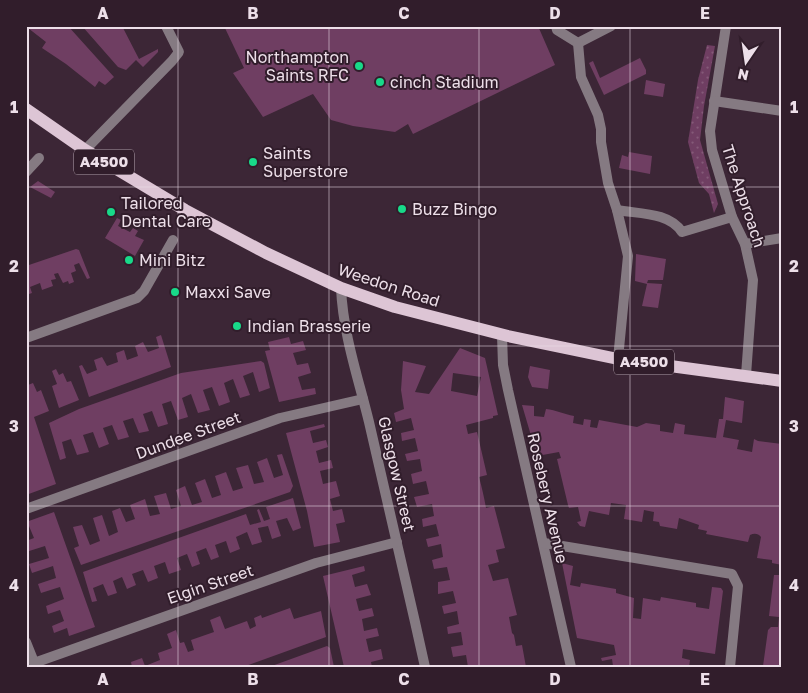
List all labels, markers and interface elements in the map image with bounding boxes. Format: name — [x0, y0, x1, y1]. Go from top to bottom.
text: A — [97, 3, 109, 23]
text: B — [247, 3, 259, 23]
text: C — [398, 3, 410, 23]
text: D — [549, 3, 561, 23]
text: E — [700, 3, 710, 23]
north arrow — [720, 38, 770, 88]
place label: Northampton Saints RFC — [246, 47, 349, 85]
marker: Northampton Saints RFC — [353, 60, 365, 72]
text: N — [736, 66, 750, 85]
place label: cinch Stadium — [390, 72, 499, 92]
marker: cinch Stadium — [374, 76, 386, 88]
text: 1 — [10, 97, 18, 117]
text: 1 — [790, 97, 798, 117]
street label: The Approach — [718, 142, 770, 250]
place label: Saints Superstore — [263, 143, 348, 181]
road number: A4500 — [74, 150, 134, 174]
marker: Saints Superstore — [247, 156, 259, 168]
place label: Tailored Dental Care — [121, 193, 211, 231]
place label: Buzz Bingo — [412, 199, 497, 219]
marker: Buzz Bingo — [396, 203, 408, 215]
marker: Tailored Dental Care — [105, 206, 117, 218]
place label: Mini Bitz — [139, 250, 205, 270]
marker: Mini Bitz — [123, 254, 135, 266]
text: 2 — [9, 256, 19, 276]
text: 2 — [789, 256, 799, 276]
street label: Weedon Road — [336, 259, 442, 311]
place label: Maxxi Save — [185, 282, 271, 302]
marker: Maxxi Save — [169, 286, 181, 298]
place label: Indian Brasserie — [247, 316, 371, 336]
marker: Indian Brasserie — [231, 320, 243, 332]
road number: A4500 — [614, 350, 674, 374]
street label: Dundee Street — [133, 407, 243, 463]
street label: Glasgow Street — [374, 414, 420, 534]
text: 3 — [9, 416, 19, 436]
text: 3 — [789, 416, 799, 436]
street label: Rosebery Avenue — [523, 431, 573, 565]
street label: Elgin Street — [164, 560, 256, 608]
text: 4 — [9, 575, 19, 595]
text: 4 — [789, 575, 799, 595]
text: A — [97, 669, 109, 689]
text: B — [247, 669, 259, 689]
text: C — [398, 669, 410, 689]
text: D — [549, 669, 561, 689]
text: E — [700, 669, 710, 689]

